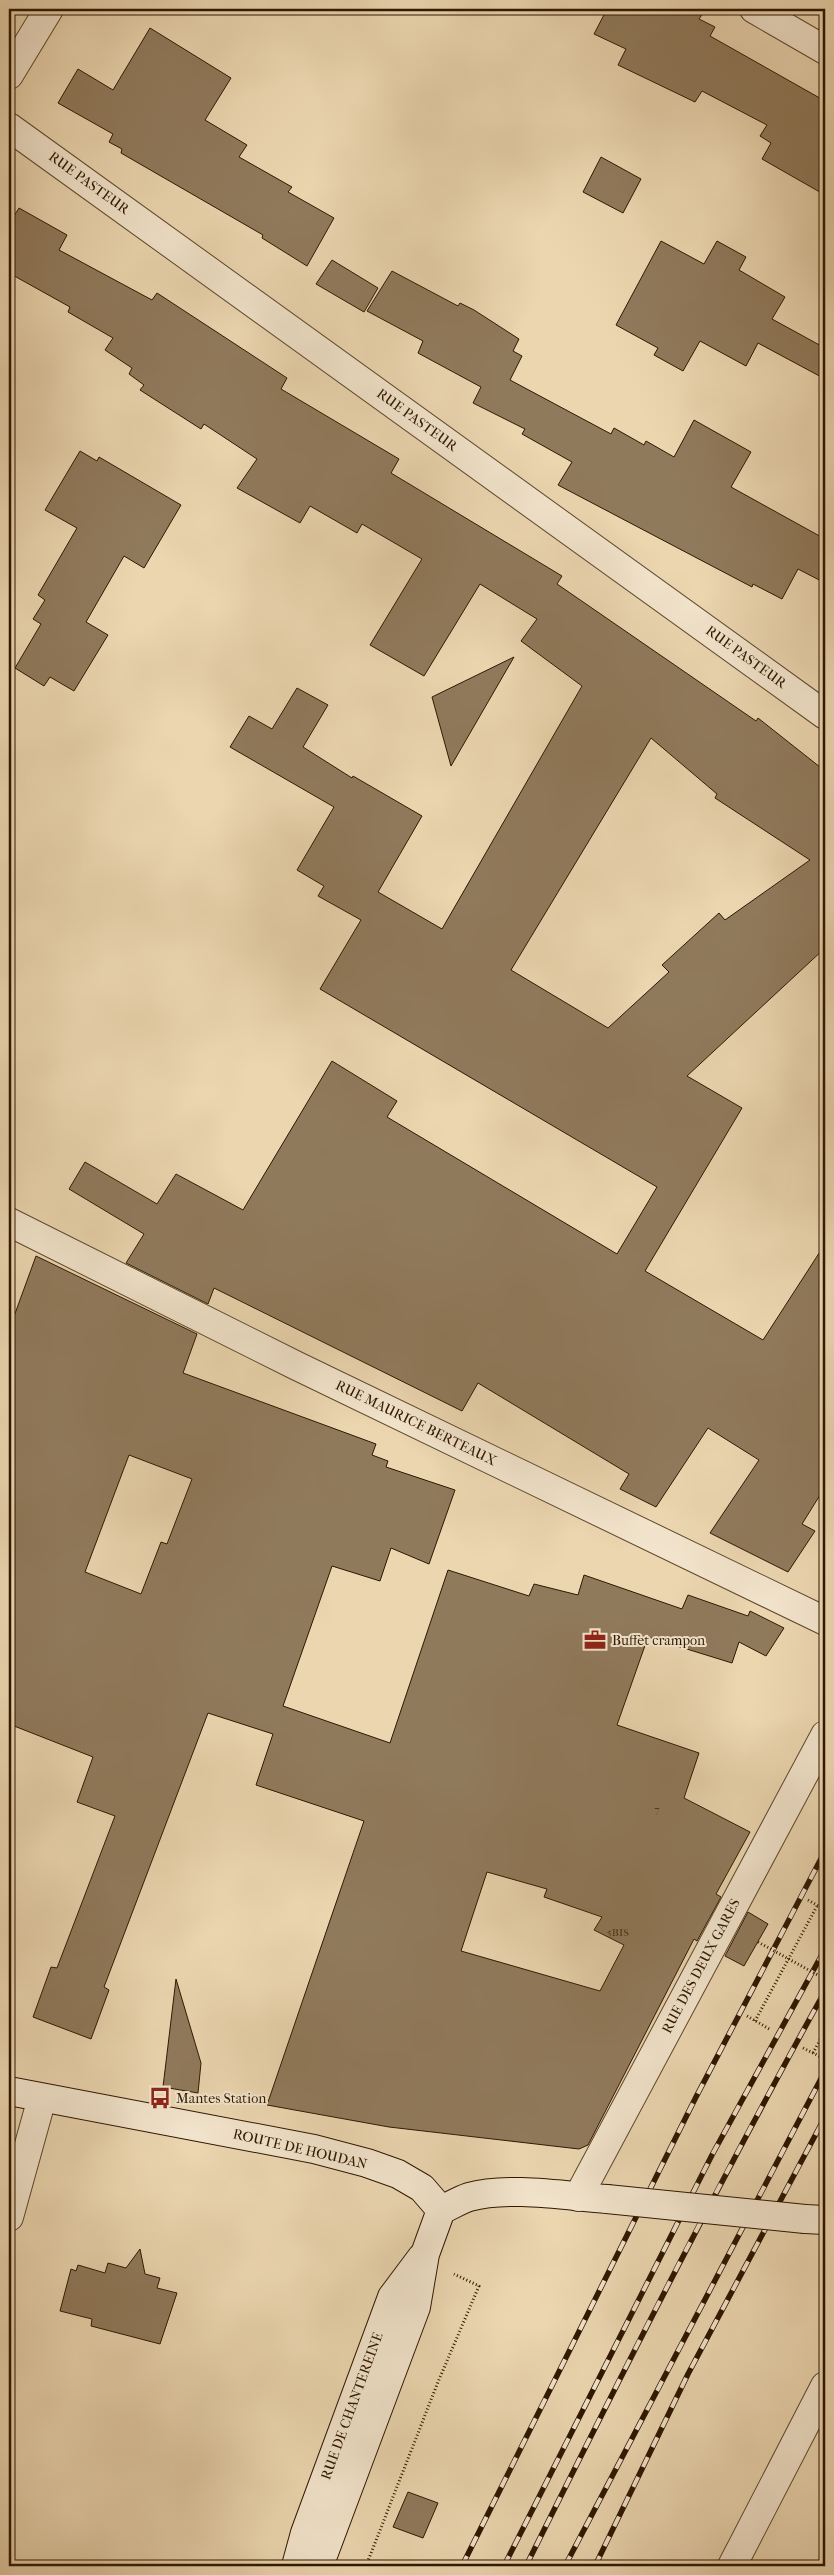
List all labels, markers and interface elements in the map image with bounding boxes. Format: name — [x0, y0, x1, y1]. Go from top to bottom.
street label: RUE PASTEUR — [45, 148, 133, 218]
street label: RUE PASTEUR — [373, 385, 461, 455]
street label: RUE PASTEUR — [702, 622, 790, 692]
street label: RUE MAURICE BERTEAUX — [333, 1377, 499, 1469]
office icon: Buffet crampon — [582, 1627, 608, 1653]
place label: Buffet crampon — [612, 1632, 705, 1649]
house number: 7 — [654, 1803, 660, 1816]
street label: RUE DES DEUX GARES — [658, 1896, 744, 2036]
house number: 5BIS — [607, 1926, 629, 1939]
bus stop icon: Mantes Station — [147, 2085, 173, 2111]
place label: Mantes Station — [176, 2090, 266, 2107]
street label: ROUTE DE HOUDAN — [231, 2125, 369, 2173]
street label: RUE DE CHANTEREINE — [317, 2330, 387, 2482]

